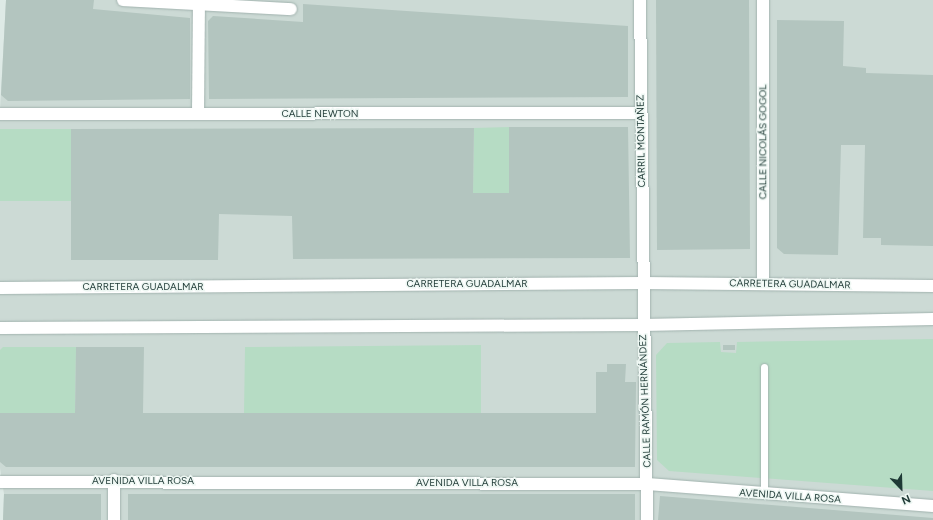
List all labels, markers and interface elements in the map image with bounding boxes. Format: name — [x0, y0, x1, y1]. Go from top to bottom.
street label: CALLE NICOLÁS GOGOL — [757, 85, 769, 199]
street label: CARRIL MONTAÑEZ — [634, 95, 648, 187]
street label: CALLE NEWTON — [281, 108, 359, 120]
street label: CARRETERA GUADALMAR — [729, 277, 851, 291]
street label: CARRETERA GUADALMAR — [406, 278, 528, 290]
street label: CARRETERA GUADALMAR — [82, 281, 204, 293]
street label: CALLE RAMÓN HERNÁNDEZ — [637, 334, 653, 468]
north arrow — [881, 468, 921, 508]
street label: AVENIDA VILLA ROSA — [92, 475, 194, 487]
street label: AVENIDA VILLA ROSA — [416, 477, 518, 489]
street label: AVENIDA VILLA ROSA — [739, 486, 841, 506]
text: N — [899, 492, 912, 507]

